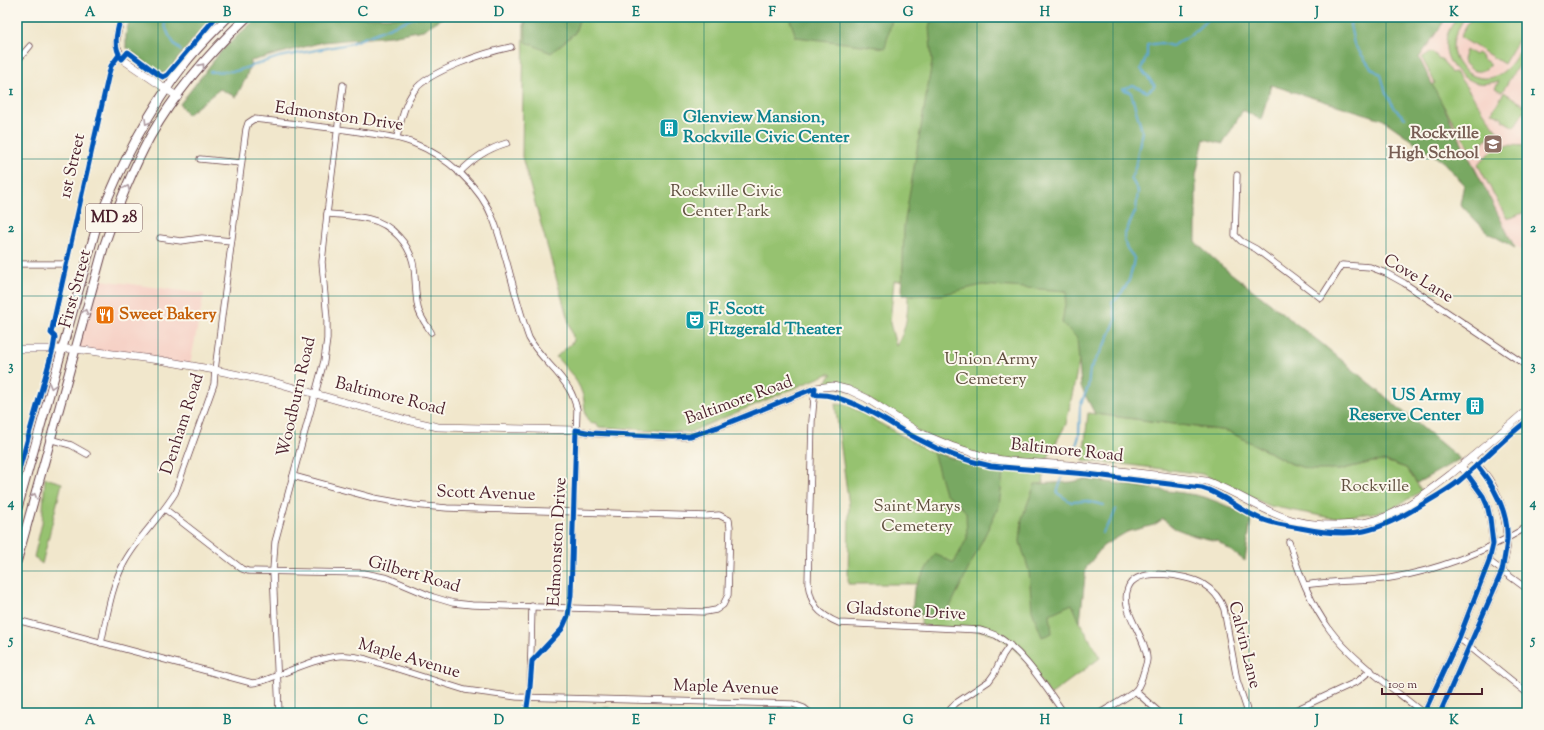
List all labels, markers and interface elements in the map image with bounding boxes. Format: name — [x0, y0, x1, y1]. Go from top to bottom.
text: A — [85, 4, 96, 22]
text: B — [223, 4, 232, 22]
text: C — [358, 4, 368, 22]
text: D — [494, 4, 504, 22]
text: E — [632, 4, 640, 22]
text: F — [768, 4, 776, 22]
text: G — [903, 4, 914, 22]
text: H — [1040, 4, 1051, 22]
text: I — [1179, 4, 1184, 22]
text: J — [1314, 4, 1319, 22]
text: K — [1449, 4, 1459, 22]
one-way arrow — [197, 63, 204, 71]
text: 1 — [9, 83, 14, 101]
text: 1 — [1531, 83, 1536, 101]
street label: Edmonston Drive — [273, 96, 405, 138]
place label: Glenview Mansion, Rockville Civic Center — [683, 106, 850, 150]
building icon: Glenview Mansion, Rockville Civic Center — [658, 117, 680, 139]
one-way arrow — [144, 118, 151, 125]
place label: Rockville High School — [1388, 122, 1479, 166]
street label: 1st Street — [54, 131, 92, 201]
school or university icon: Rockville High School — [1482, 133, 1504, 155]
park label: Rockville Civic Center Park — [670, 180, 782, 224]
one-way arrow — [122, 185, 130, 192]
road number: MD 28 — [86, 204, 142, 232]
text: 2 — [8, 220, 15, 238]
text: 2 — [1530, 220, 1537, 238]
street label: First Street — [54, 247, 98, 331]
street label: Cove Lane — [1378, 249, 1458, 309]
place label: F. Scott FItzgerald Theater — [709, 298, 842, 342]
place label: Sweet Bakery — [119, 303, 217, 327]
restaurant icon: Sweet Bakery — [94, 304, 116, 326]
one-way arrow — [81, 308, 89, 315]
theatre icon: F. Scott FItzgerald Theater — [684, 309, 706, 331]
street label: Woodburn Road — [271, 334, 323, 460]
park label: Union Army Cemetery — [944, 348, 1038, 392]
text: 3 — [8, 358, 14, 376]
text: 3 — [1530, 358, 1536, 376]
street label: Denham Road — [155, 370, 211, 478]
street label: Baltimore Road — [682, 370, 797, 432]
street label: Baltimore Road — [332, 372, 448, 422]
one-way arrow — [48, 383, 56, 390]
place label: US Army Reserve Center — [1349, 384, 1462, 428]
building icon: US Army Reserve Center — [1464, 395, 1486, 417]
street label: Baltimore Road — [1010, 433, 1125, 469]
park label: Rockville — [1341, 475, 1409, 499]
street label: Edmonston Drive — [543, 477, 573, 607]
street label: Scott Avenue — [436, 480, 536, 508]
one-way arrow — [29, 493, 38, 500]
text: 4 — [7, 495, 15, 513]
park label: Saint Marys Cemetery — [874, 495, 961, 539]
text: 4 — [1529, 495, 1537, 513]
street label: Gilbert Road — [365, 550, 463, 600]
street label: Gladstone Drive — [845, 597, 967, 627]
street label: Calvin Lane — [1222, 599, 1266, 691]
text: 5 — [8, 632, 14, 650]
text: 5 — [1530, 632, 1536, 650]
street label: Maple Avenue — [355, 633, 463, 685]
scale bar — [1382, 670, 1482, 696]
street label: Maple Avenue — [673, 674, 779, 702]
text: 100 m — [1388, 676, 1417, 694]
text: A — [85, 712, 96, 730]
text: B — [223, 712, 232, 730]
text: C — [358, 712, 368, 730]
text: D — [494, 712, 504, 730]
text: E — [632, 712, 640, 730]
text: F — [768, 712, 776, 730]
text: G — [903, 712, 914, 730]
text: H — [1040, 712, 1051, 730]
text: I — [1179, 712, 1184, 730]
text: J — [1314, 712, 1319, 730]
text: K — [1449, 712, 1459, 730]

